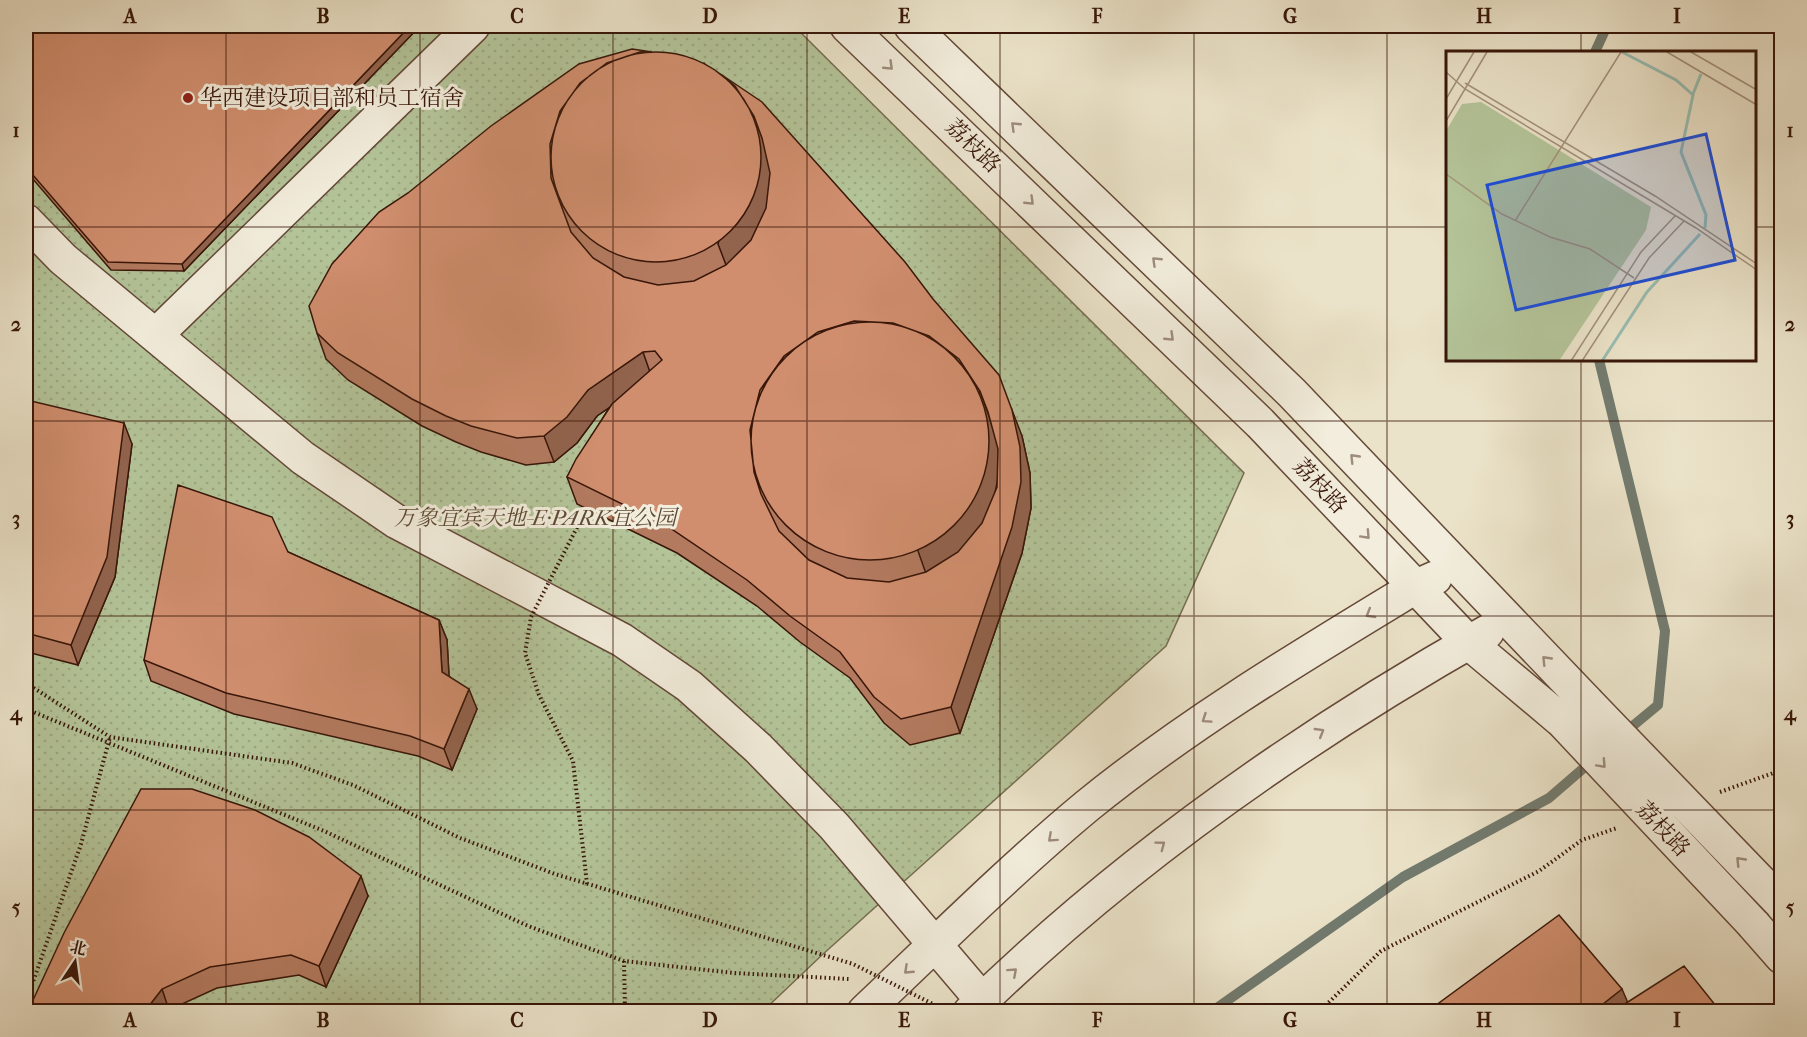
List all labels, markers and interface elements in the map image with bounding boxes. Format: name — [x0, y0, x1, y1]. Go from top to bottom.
text: A — [122, 5, 138, 28]
text: B — [316, 5, 330, 28]
text: C — [510, 5, 524, 28]
text: D — [702, 5, 718, 28]
text: E — [898, 5, 910, 28]
text: F — [1091, 5, 1103, 28]
text: G — [1283, 5, 1297, 28]
text: H — [1476, 5, 1492, 28]
text: I — [1673, 5, 1681, 28]
inset map — [1446, 51, 1756, 362]
one-way arrow — [883, 59, 893, 70]
place label: 华西建设项目部和员工宿舍 — [200, 85, 464, 111]
marker: 华西建设项目部和员工宿舍 — [181, 91, 195, 105]
street label: 荔枝路 — [940, 114, 1006, 178]
text: 1 — [12, 119, 20, 142]
text: 1 — [1786, 119, 1794, 142]
one-way arrow — [1012, 122, 1022, 133]
one-way arrow — [1022, 194, 1033, 205]
one-way arrow — [1152, 257, 1162, 268]
text: 2 — [11, 313, 21, 336]
text: 2 — [1785, 313, 1795, 336]
one-way arrow — [1163, 329, 1174, 340]
street label: 荔枝路 — [1288, 453, 1352, 519]
one-way arrow — [1350, 454, 1361, 464]
park label: 万象宜宾天地-E·PARK宜公园 — [394, 505, 679, 531]
text: 3 — [12, 507, 20, 530]
text: 3 — [1786, 507, 1794, 530]
one-way arrow — [1359, 529, 1370, 539]
one-way arrow — [1366, 607, 1376, 619]
one-way arrow — [1542, 656, 1553, 666]
text: 4 — [9, 702, 23, 726]
text: 4 — [1783, 702, 1797, 726]
one-way arrow — [1201, 712, 1212, 723]
one-way arrow — [1314, 728, 1324, 740]
one-way arrow — [1595, 757, 1606, 767]
street label: 荔枝路 — [1631, 796, 1695, 862]
one-way arrow — [1048, 831, 1059, 842]
one-way arrow — [1154, 841, 1165, 852]
one-way arrow — [1737, 857, 1748, 868]
text: 5 — [12, 896, 21, 919]
text: 5 — [1786, 896, 1795, 919]
north arrow — [45, 932, 105, 992]
text: 北 — [68, 937, 88, 959]
one-way arrow — [904, 963, 914, 974]
one-way arrow — [1006, 968, 1017, 979]
text: A — [122, 1009, 138, 1032]
text: B — [316, 1009, 330, 1032]
text: C — [510, 1009, 524, 1032]
text: D — [702, 1009, 718, 1032]
text: E — [898, 1009, 910, 1032]
text: F — [1091, 1009, 1103, 1032]
text: G — [1283, 1009, 1297, 1032]
text: H — [1476, 1009, 1492, 1032]
text: I — [1673, 1009, 1681, 1032]

